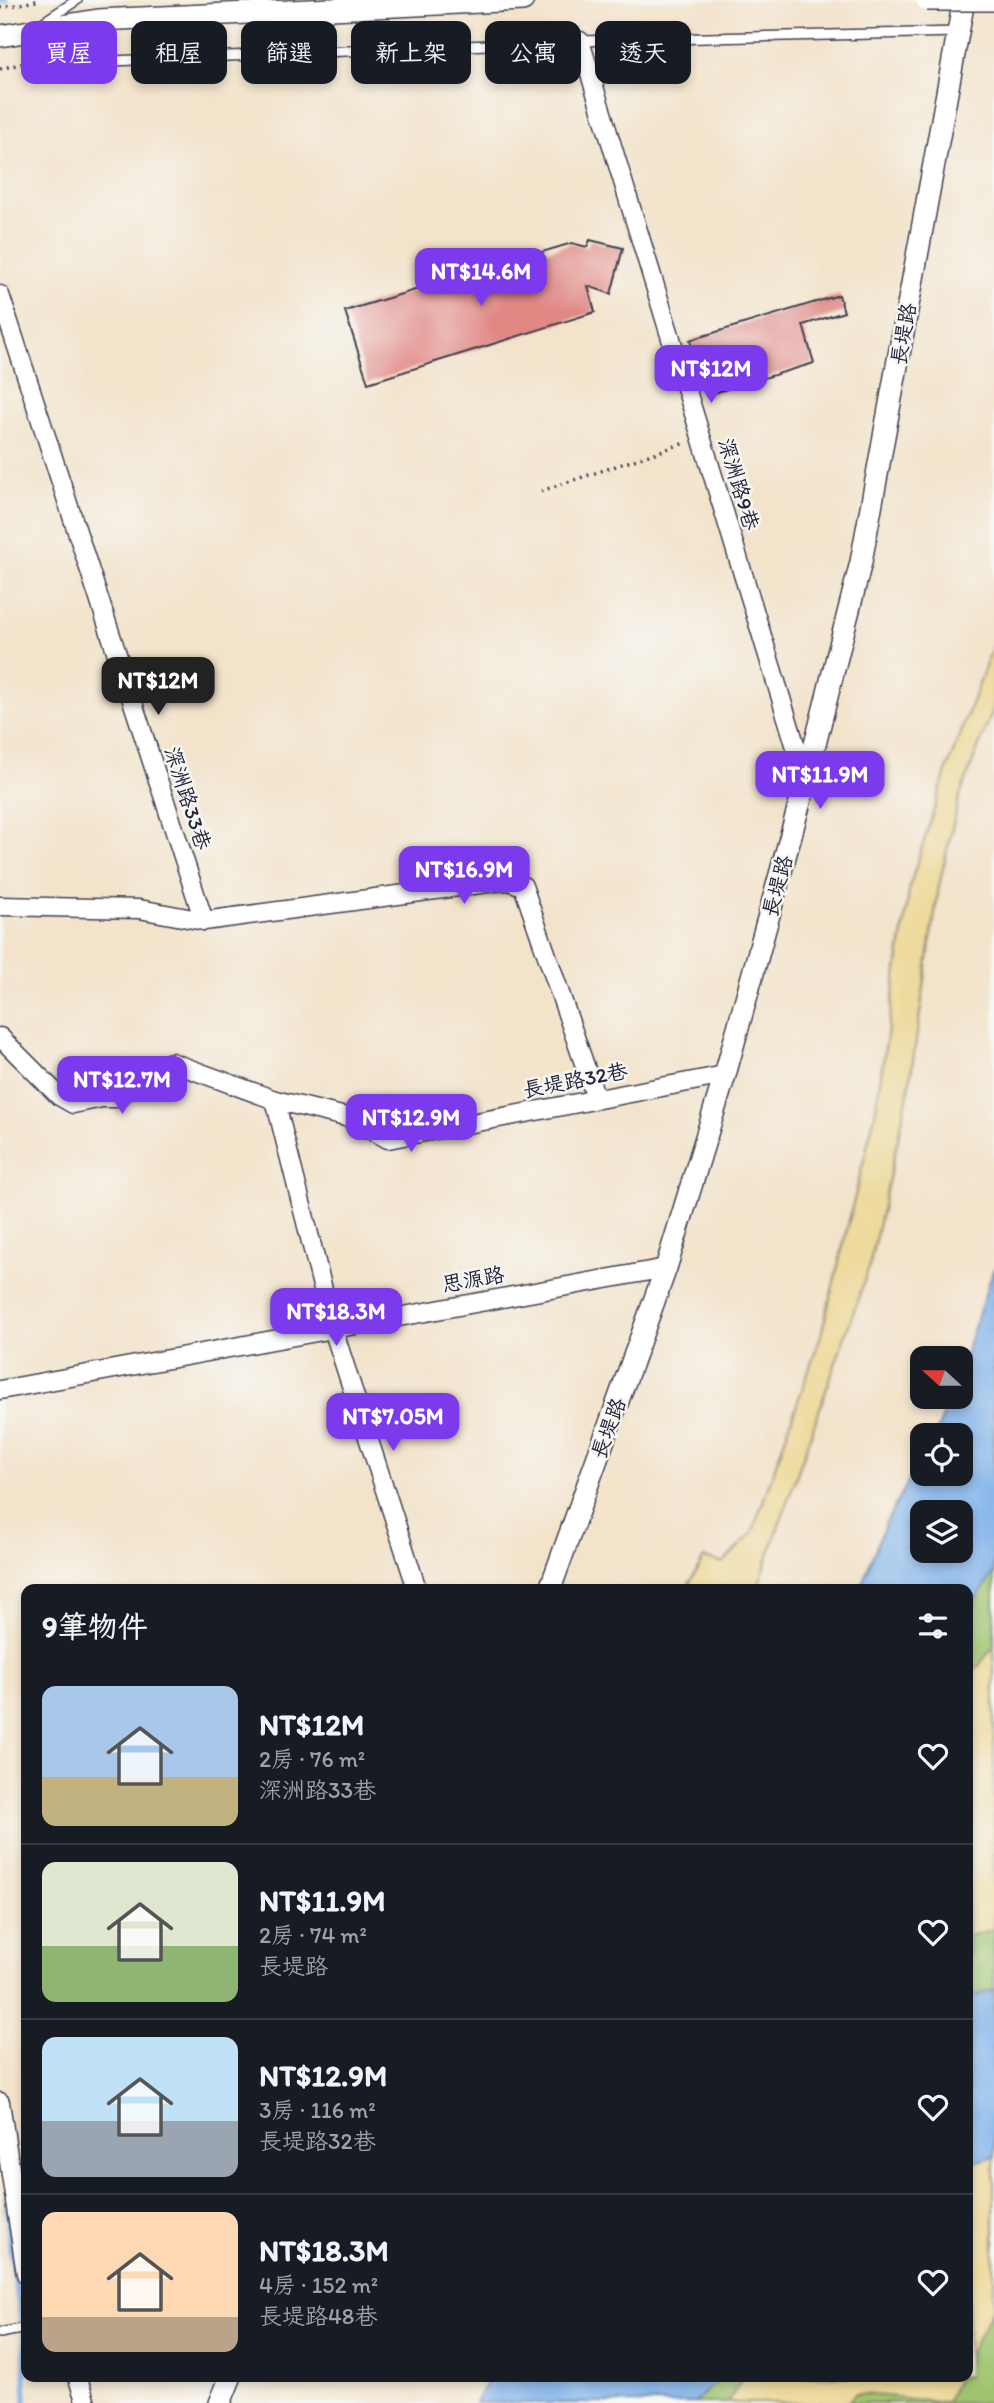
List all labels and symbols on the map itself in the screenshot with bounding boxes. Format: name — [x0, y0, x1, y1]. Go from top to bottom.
pin: NT$14.6M — [409, 248, 553, 308]
street label: 長堤路 — [885, 301, 921, 367]
pin: NT$12M — [654, 346, 768, 405]
street label: 深洲路9巷 — [713, 435, 765, 533]
pin: NT$12M — [101, 658, 215, 717]
street label: 深洲路33巷 — [160, 743, 216, 853]
pin: NT$11.9M — [748, 752, 892, 811]
pin: NT$16.9M — [392, 846, 536, 906]
street label: 長堤路 — [757, 852, 797, 920]
pin: NT$12.7M — [50, 1056, 194, 1116]
street label: 長堤路32巷 — [520, 1058, 630, 1102]
pin: NT$12.9M — [339, 1094, 483, 1154]
street label: 思源路 — [440, 1261, 506, 1297]
pin: NT$18.3M — [264, 1288, 408, 1348]
north arrow — [910, 1346, 973, 1409]
pin: NT$7.05M — [321, 1394, 465, 1453]
street label: 長堤路 — [585, 1394, 631, 1462]

